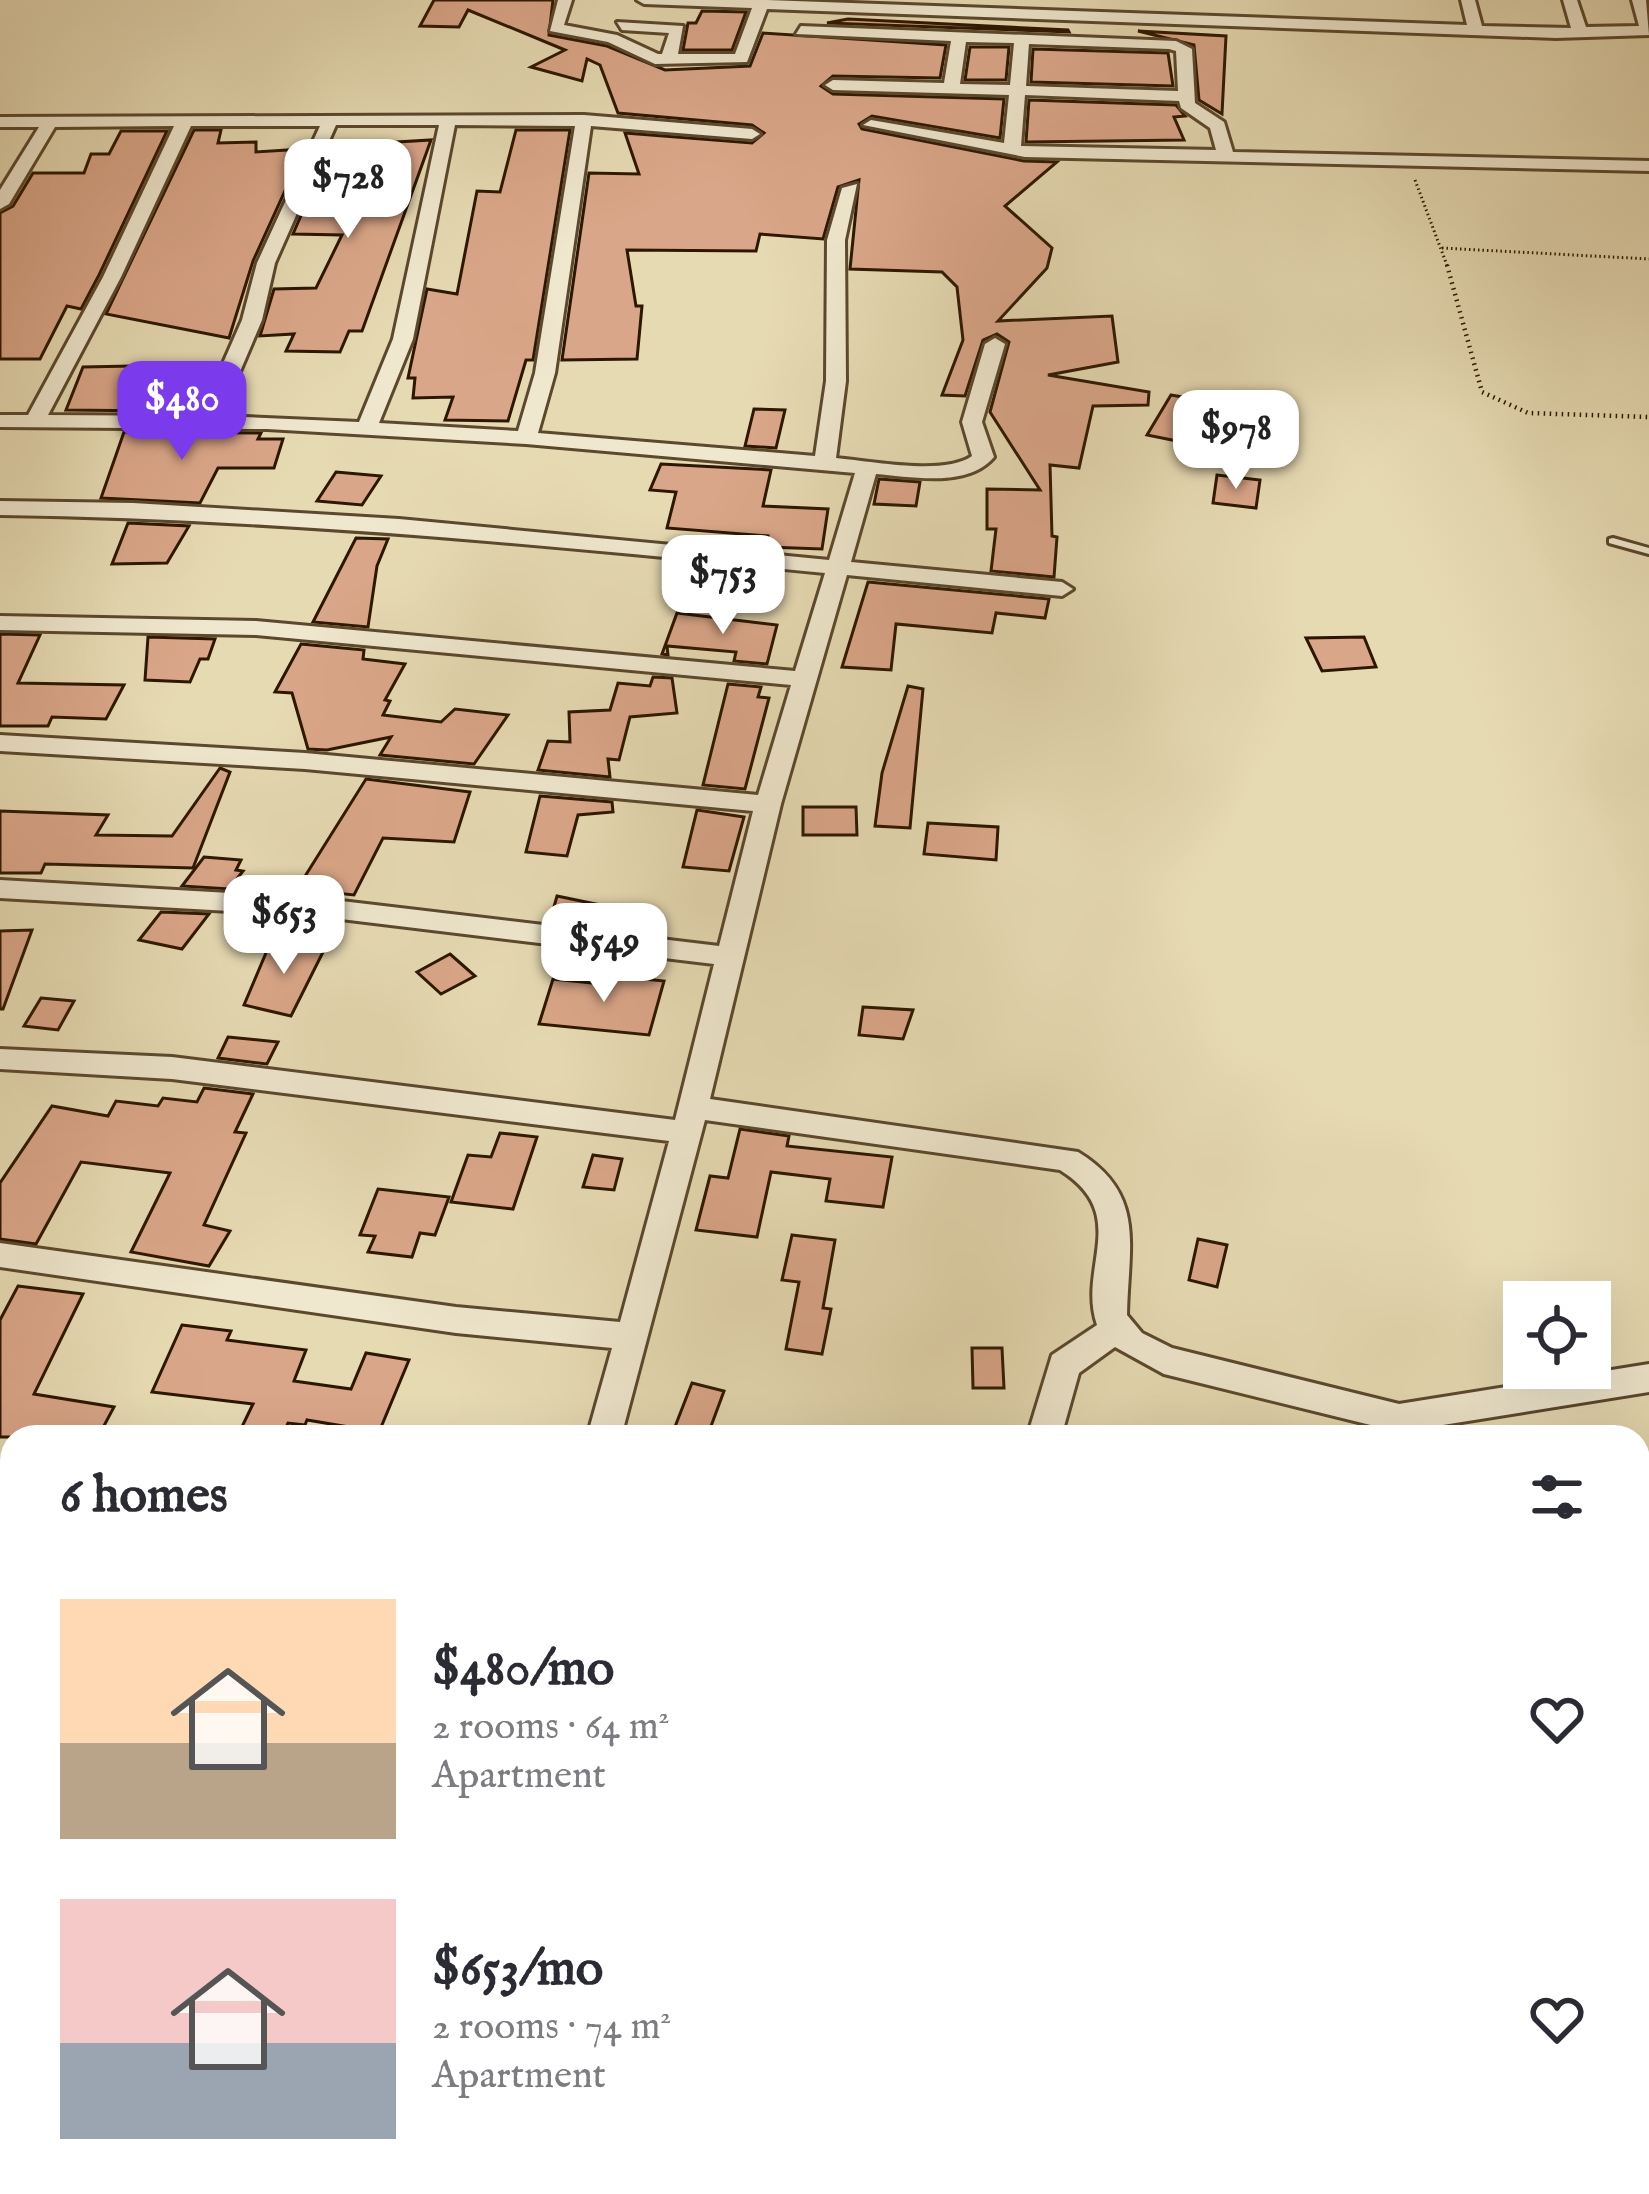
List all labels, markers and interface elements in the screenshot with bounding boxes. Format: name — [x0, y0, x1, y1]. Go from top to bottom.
pin: $728 — [277, 139, 419, 241]
text: $728 — [311, 153, 385, 202]
pin: $480 — [111, 361, 253, 463]
text: $480 — [144, 375, 220, 424]
pin: $978 — [1165, 390, 1307, 492]
text: $978 — [1200, 404, 1272, 453]
pin: $753 — [652, 535, 794, 637]
text: $753 — [689, 549, 757, 598]
pin: $653 — [213, 875, 355, 977]
text: $653 — [251, 889, 317, 938]
pin: $549 — [533, 903, 675, 1005]
text: $549 — [568, 917, 640, 966]
map controls — [1503, 1281, 1611, 1389]
button: locate — [1503, 1281, 1611, 1389]
icon: filters — [1524, 1464, 1590, 1530]
text: 6 homes — [60, 1465, 228, 1530]
text: $480/mo — [432, 1638, 614, 1703]
icon: home — [156, 1647, 300, 1791]
icon: heart — [1524, 1686, 1590, 1752]
text: 2 rooms · 64 m² — [432, 1703, 670, 1752]
text: Apartment — [432, 1752, 606, 1801]
text: $653/mo — [432, 1938, 603, 2003]
icon: home — [156, 1947, 300, 2091]
icon: heart — [1524, 1986, 1590, 2052]
text: 2 rooms · 74 m² — [432, 2003, 671, 2052]
text: Apartment — [432, 2052, 606, 2101]

